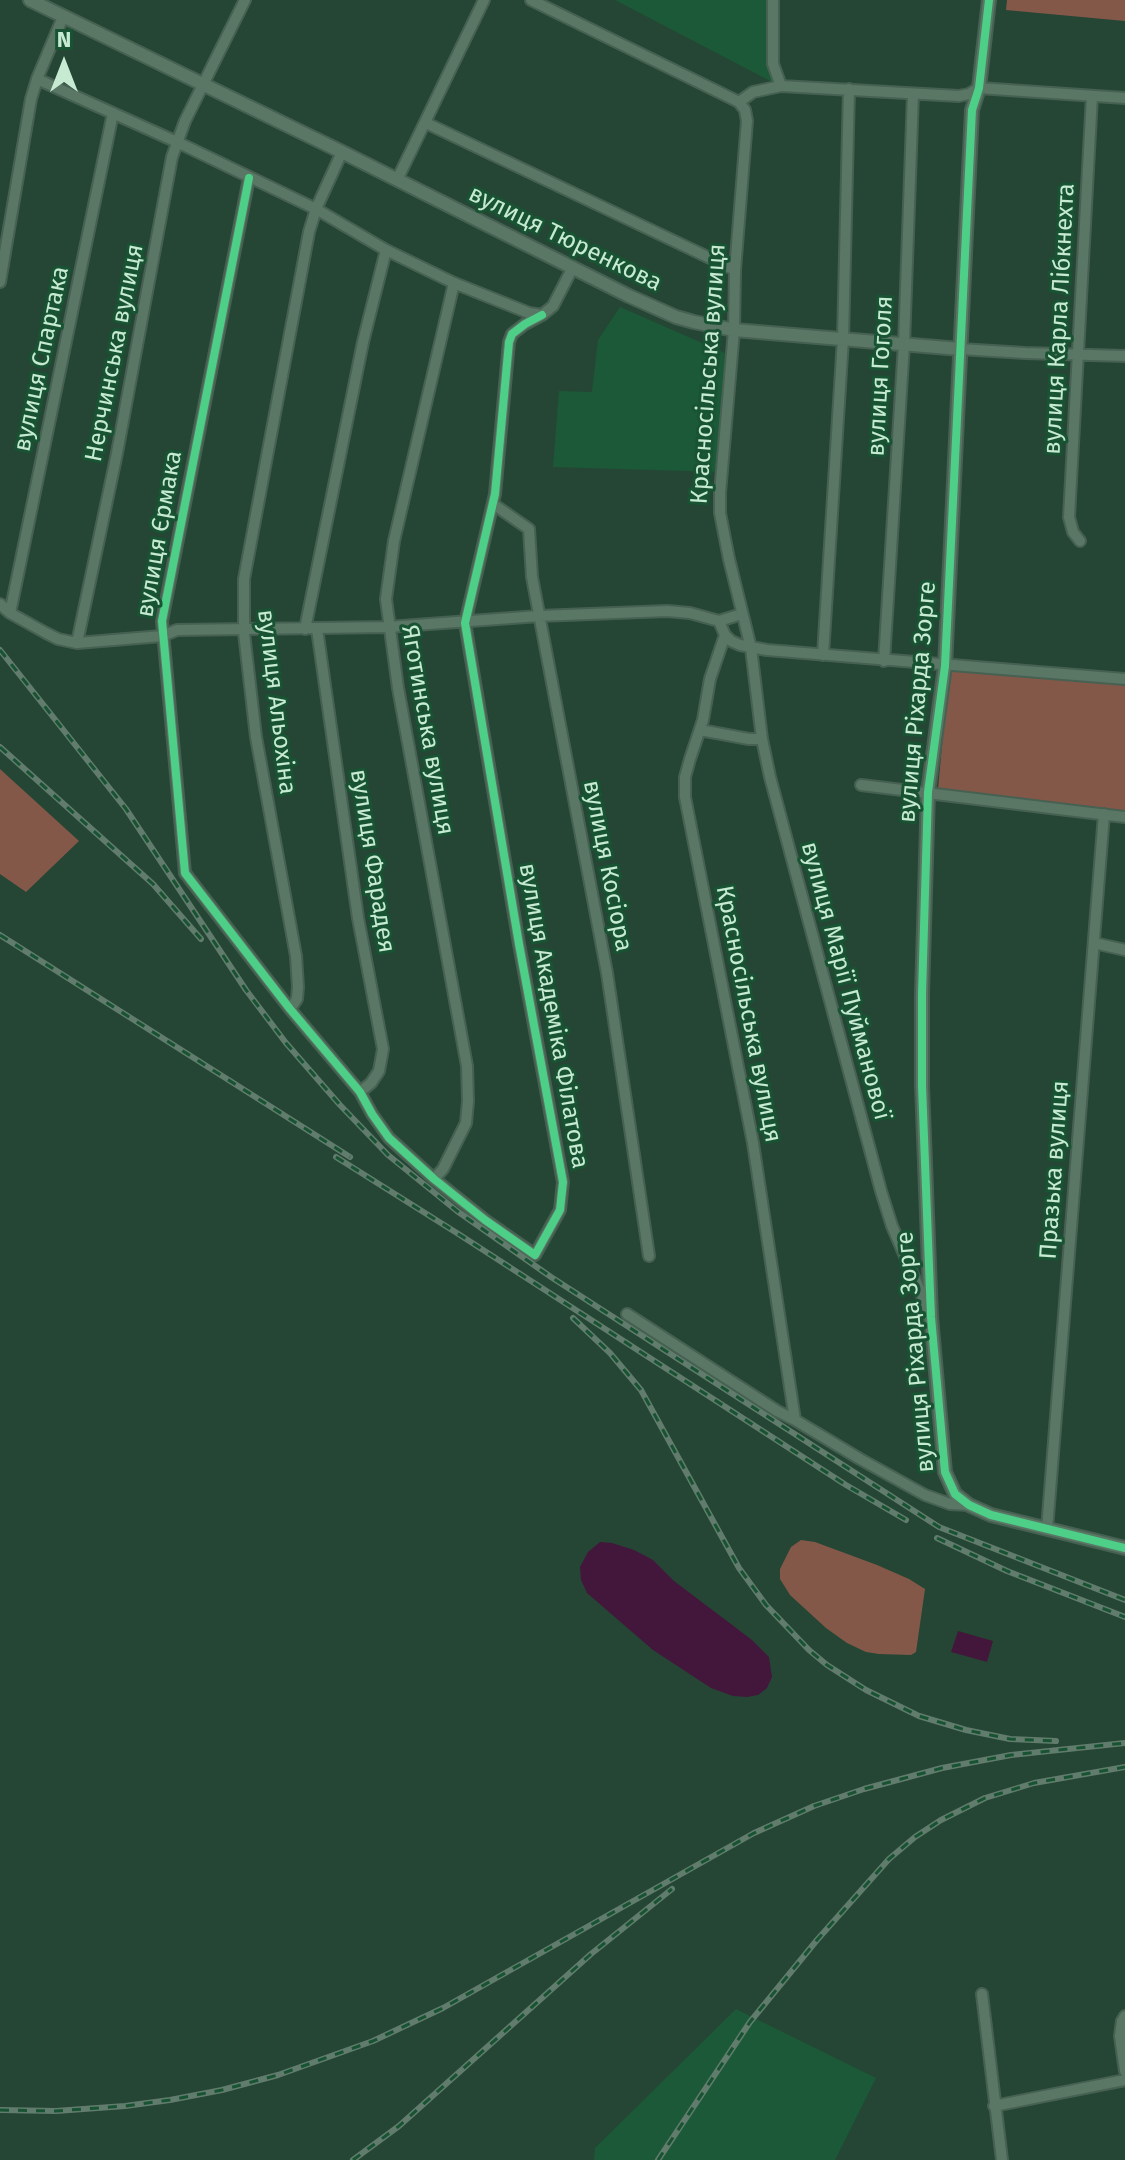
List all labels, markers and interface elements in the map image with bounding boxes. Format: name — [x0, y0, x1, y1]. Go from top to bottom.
north arrow — [24, 24, 104, 104]
text: N — [57, 26, 71, 53]
street label: вулиця Тюренкова — [464, 180, 666, 298]
street label: вулиця Карла Лібкнехта — [1039, 183, 1081, 455]
street label: Нерчинська вулиця — [80, 242, 150, 464]
street label: Красносільська вулиця — [686, 243, 732, 505]
street label: вулиця Спартака — [8, 264, 76, 454]
street label: вулиця Гоголя — [862, 295, 900, 457]
street label: вулиця Єрмака — [131, 448, 189, 620]
street label: вулиця Ріхарда Зорге — [893, 580, 943, 824]
street label: вулиця Альохіна — [250, 608, 302, 796]
street label: Яготинська вулиця — [394, 623, 460, 837]
street label: вулиця Фарадея — [343, 767, 401, 955]
street label: вулиця Косіора — [576, 778, 638, 954]
street label: вулиця Марії Пуйманової — [794, 839, 896, 1123]
street label: вулиця Академіка Філатова — [512, 861, 594, 1171]
street label: Красносільська вулиця — [709, 883, 787, 1145]
street label: Празька вулиця — [1034, 1080, 1076, 1260]
street label: вулиця Ріхарда Зорге — [891, 1230, 941, 1474]

